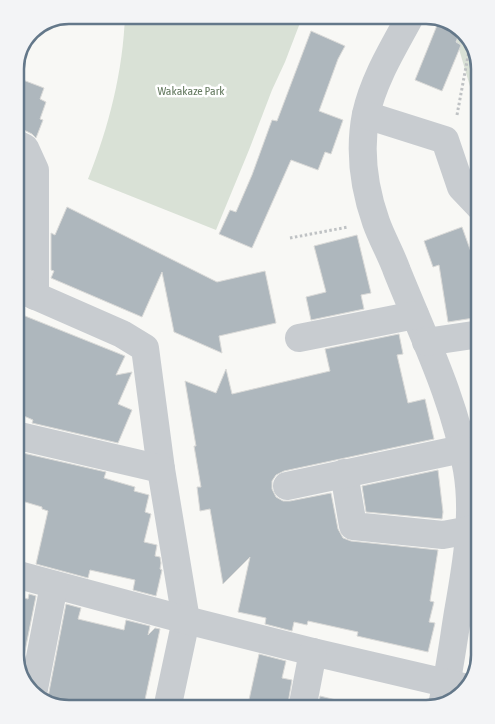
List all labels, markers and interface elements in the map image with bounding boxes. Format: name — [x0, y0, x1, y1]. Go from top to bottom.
park label: Wakakaze Park — [158, 84, 225, 98]

